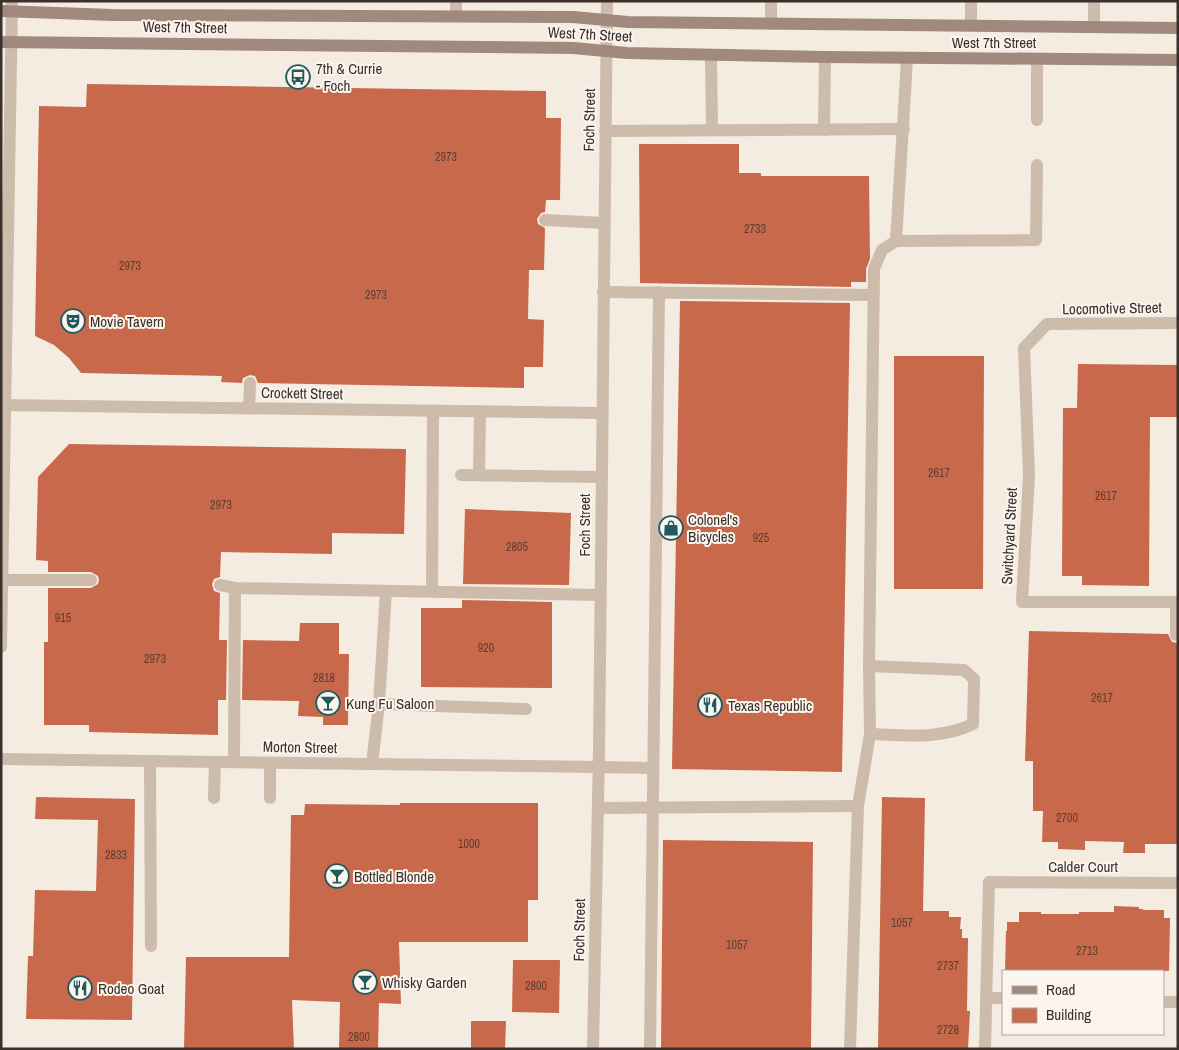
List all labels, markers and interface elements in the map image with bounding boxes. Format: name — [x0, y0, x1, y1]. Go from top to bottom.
street label: West 7th Street — [143, 16, 228, 38]
street label: West 7th Street — [547, 21, 633, 47]
street label: West 7th Street — [952, 32, 1037, 53]
place label: 7th & Currie - Foch — [316, 58, 382, 96]
bus stop icon: 7th & Currie - Foch — [285, 64, 311, 90]
street label: Foch Street — [578, 88, 600, 152]
house number: 2973 — [435, 149, 457, 165]
house number: 2733 — [744, 221, 766, 237]
house number: 2973 — [119, 258, 141, 274]
house number: 2973 — [365, 287, 387, 303]
street label: Locomotive Street — [1062, 297, 1163, 319]
theatre icon: Movie Tavern — [60, 308, 86, 334]
place label: Movie Tavern — [90, 311, 164, 332]
street label: Crockett Street — [261, 382, 344, 404]
house number: 2617 — [928, 465, 950, 481]
street label: Switchyard Street — [996, 486, 1022, 585]
house number: 2617 — [1095, 488, 1117, 504]
street label: Foch Street — [574, 493, 595, 557]
house number: 2973 — [210, 497, 232, 513]
place label: Colonel's Bicycles — [688, 509, 738, 547]
shop icon: Colonel's Bicycles — [658, 515, 684, 541]
house number: 925 — [753, 530, 770, 546]
house number: 2805 — [506, 539, 528, 555]
house number: 915 — [55, 610, 72, 626]
house number: 920 — [478, 640, 494, 656]
house number: 2973 — [144, 651, 166, 667]
house number: 2818 — [313, 670, 335, 686]
bar icon: Kung Fu Saloon — [315, 690, 341, 716]
house number: 2617 — [1091, 690, 1113, 706]
restaurant icon: Texas Republic — [697, 692, 723, 718]
place label: Kung Fu Saloon — [346, 693, 434, 714]
place label: Texas Republic — [728, 695, 812, 716]
street label: Morton Street — [263, 736, 338, 758]
house number: 2700 — [1056, 810, 1078, 826]
house number: 1000 — [458, 836, 480, 852]
house number: 2833 — [105, 847, 127, 863]
street label: Calder Court — [1048, 856, 1118, 877]
bar icon: Bottled Blonde — [324, 863, 350, 889]
place label: Bottled Blonde — [354, 866, 434, 887]
street label: Foch Street — [568, 898, 590, 962]
house number: 1057 — [891, 915, 913, 931]
house number: 1057 — [726, 937, 748, 953]
house number: 2713 — [1076, 943, 1098, 959]
house number: 2737 — [937, 958, 959, 974]
bar icon: Whisky Garden — [352, 969, 378, 995]
legend — [1002, 970, 1164, 1035]
place label: Whisky Garden — [382, 972, 467, 993]
restaurant icon: Rodeo Goat — [67, 975, 93, 1001]
place label: Rodeo Goat — [98, 978, 165, 999]
house number: 2800 — [525, 978, 547, 994]
text: Road — [1046, 979, 1075, 1000]
text: Building — [1046, 1004, 1091, 1025]
house number: 2728 — [937, 1022, 959, 1038]
house number: 2800 — [348, 1029, 370, 1045]

